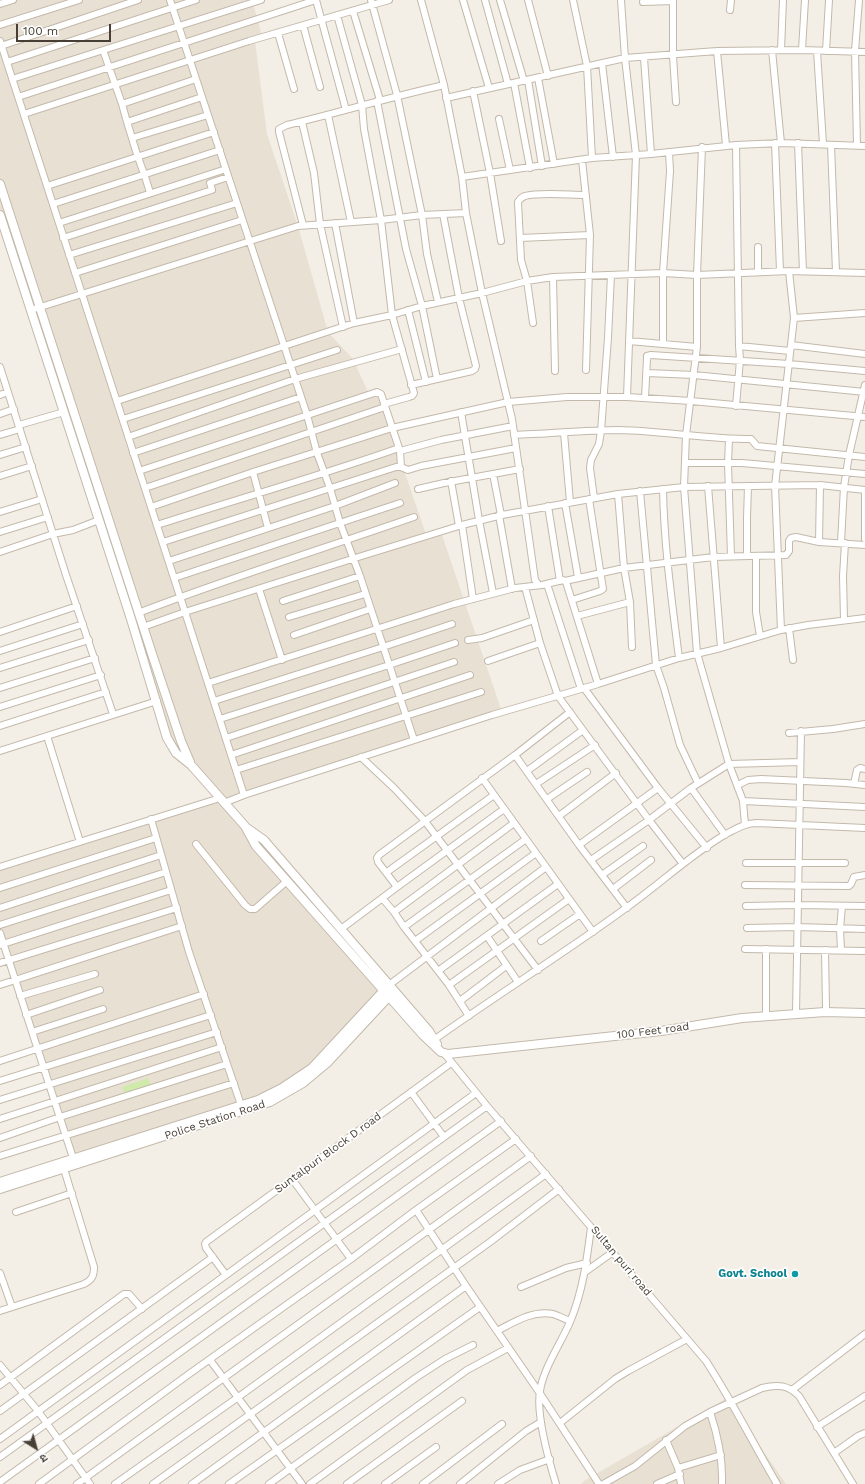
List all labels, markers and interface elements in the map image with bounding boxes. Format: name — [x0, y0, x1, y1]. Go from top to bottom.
scale bar — [18, 16, 113, 42]
text: 100 m — [23, 24, 58, 38]
street label: 100 Feet road — [616, 1020, 690, 1042]
street label: Police Station Road — [163, 1098, 267, 1142]
street label: Suntalpuri Block D road — [272, 1110, 384, 1196]
street label: Sultan puri road — [588, 1223, 654, 1299]
place label: Govt. School — [718, 1267, 787, 1281]
marker: Govt. School — [790, 1269, 800, 1279]
north arrow — [16, 1428, 56, 1468]
text: उ — [37, 1451, 50, 1465]

